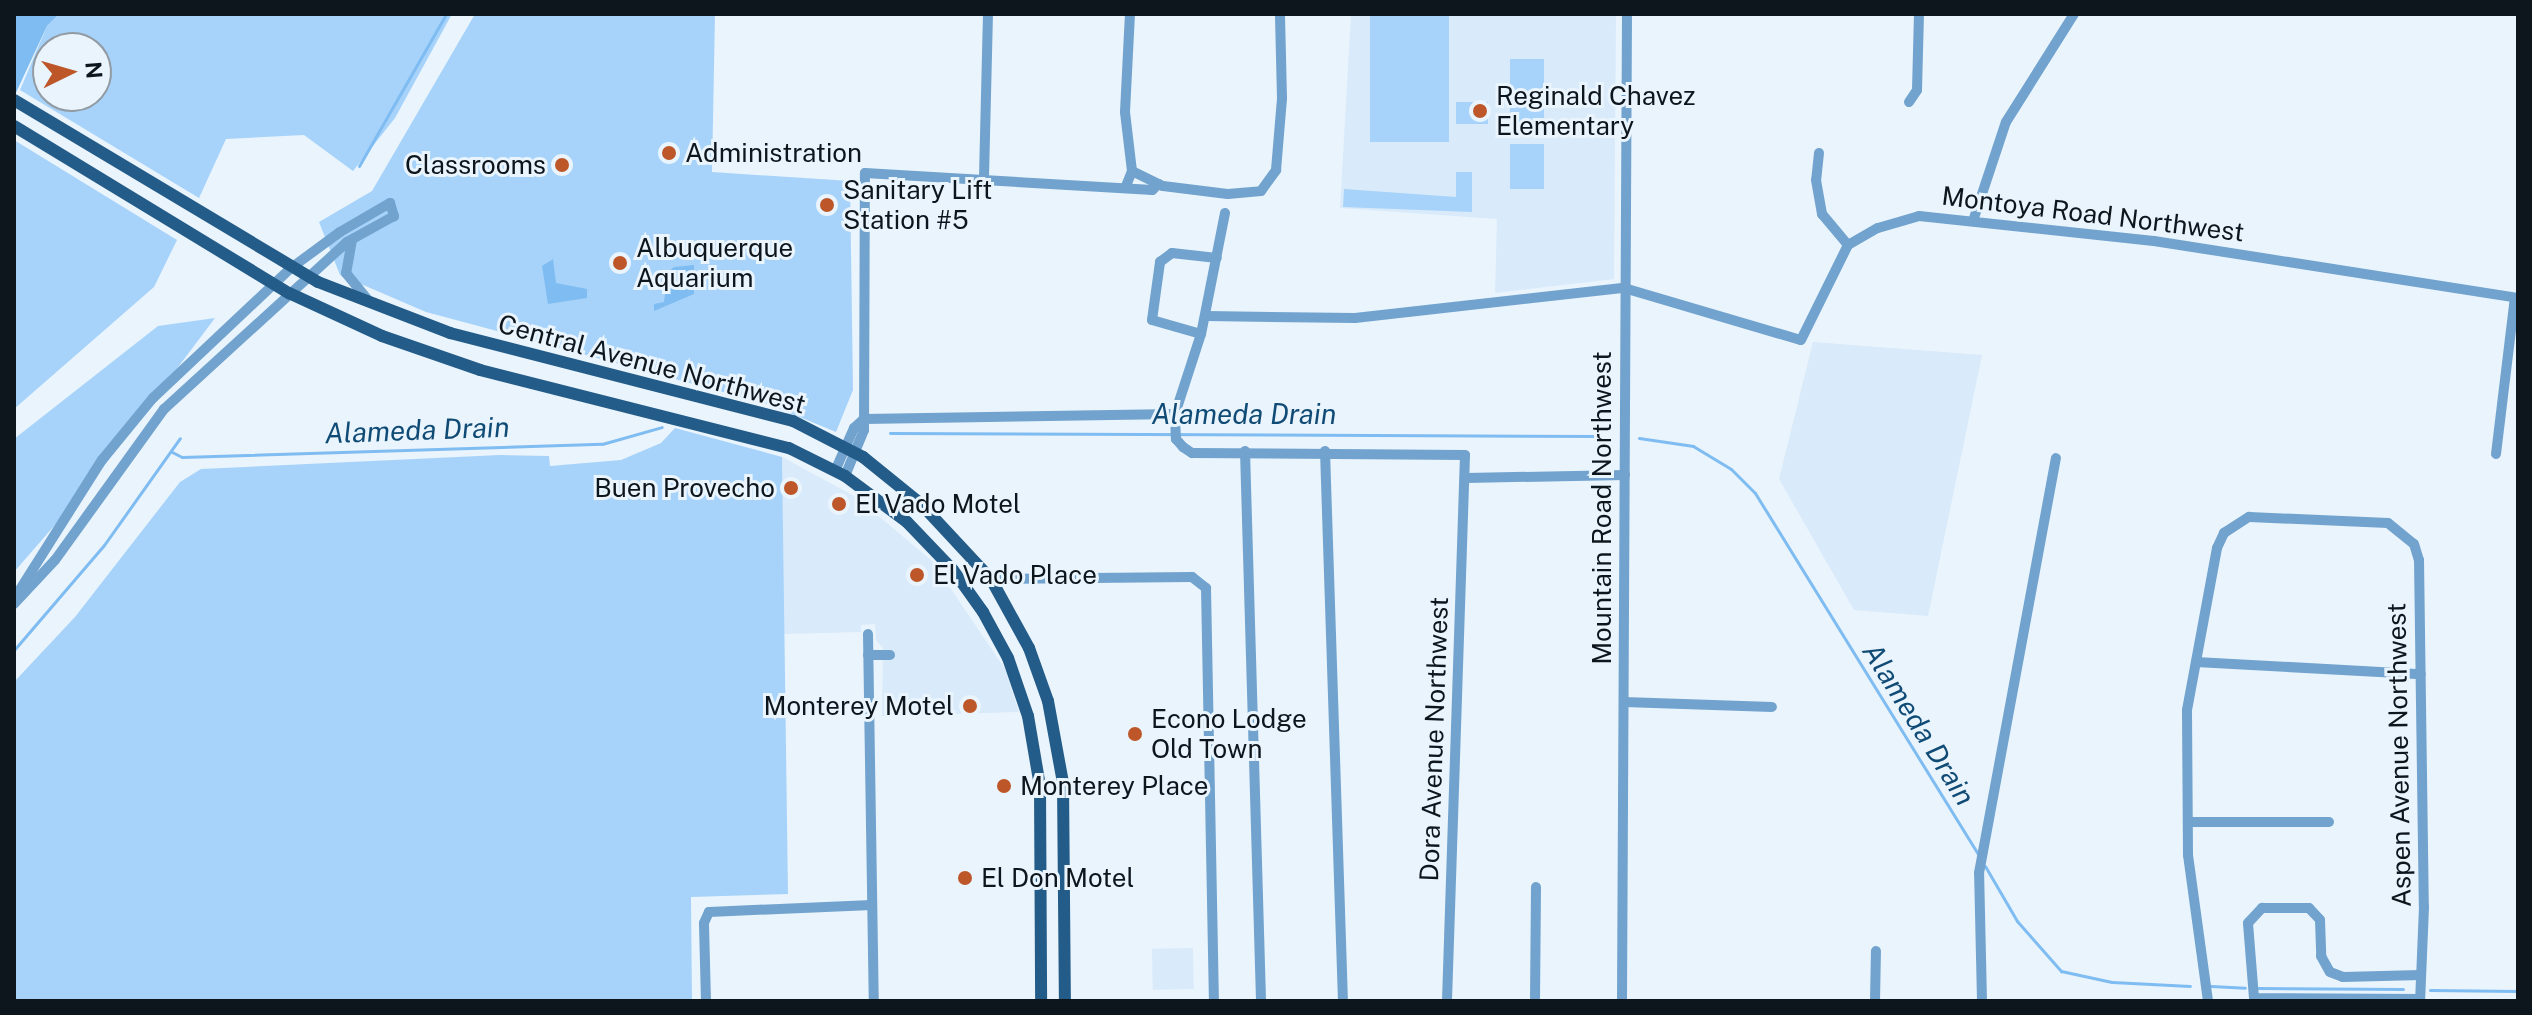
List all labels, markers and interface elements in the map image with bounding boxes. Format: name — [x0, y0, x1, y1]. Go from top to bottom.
north arrow — [32, 32, 112, 112]
text: N — [80, 60, 108, 80]
place label: Reginald Chavez Elementary — [1496, 80, 1696, 142]
marker: Reginald Chavez Elementary — [1471, 102, 1489, 120]
place label: Administration — [685, 137, 862, 169]
marker: Administration — [660, 144, 678, 162]
place label: Classrooms — [405, 149, 546, 181]
marker: Classrooms — [553, 156, 571, 174]
place label: Sanitary Lift Station #5 — [843, 174, 992, 236]
street label: Montoya Road Northwest — [1940, 180, 2246, 248]
marker: Sanitary Lift Station #5 — [818, 196, 836, 214]
place label: Albuquerque Aquarium — [636, 232, 793, 294]
marker: Albuquerque Aquarium — [611, 254, 629, 272]
street label: Central Avenue Northwest — [495, 308, 809, 420]
street label: Mountain Road Northwest — [1586, 351, 1618, 665]
water label: Alameda Drain — [1152, 397, 1336, 431]
water label: Alameda Drain — [324, 410, 510, 450]
place label: Buen Provecho — [594, 472, 775, 504]
marker: Buen Provecho — [782, 479, 800, 497]
place label: El Vado Motel — [855, 488, 1022, 520]
marker: El Vado Motel — [830, 495, 848, 513]
place label: El Vado Place — [933, 559, 1098, 591]
marker: El Vado Place — [908, 566, 926, 584]
street label: Dora Avenue Northwest — [1413, 596, 1455, 882]
street label: Aspen Avenue Northwest — [2381, 602, 2417, 908]
water label: Alameda Drain — [1856, 637, 1982, 811]
place label: Monterey Motel — [763, 690, 954, 722]
marker: Monterey Motel — [961, 697, 979, 715]
place label: Econo Lodge Old Town — [1151, 703, 1307, 764]
marker: Econo Lodge Old Town — [1126, 725, 1144, 743]
place label: Monterey Place — [1020, 770, 1209, 802]
marker: Monterey Place — [995, 777, 1013, 795]
place label: El Don Motel — [981, 862, 1134, 894]
marker: El Don Motel — [956, 869, 974, 887]

